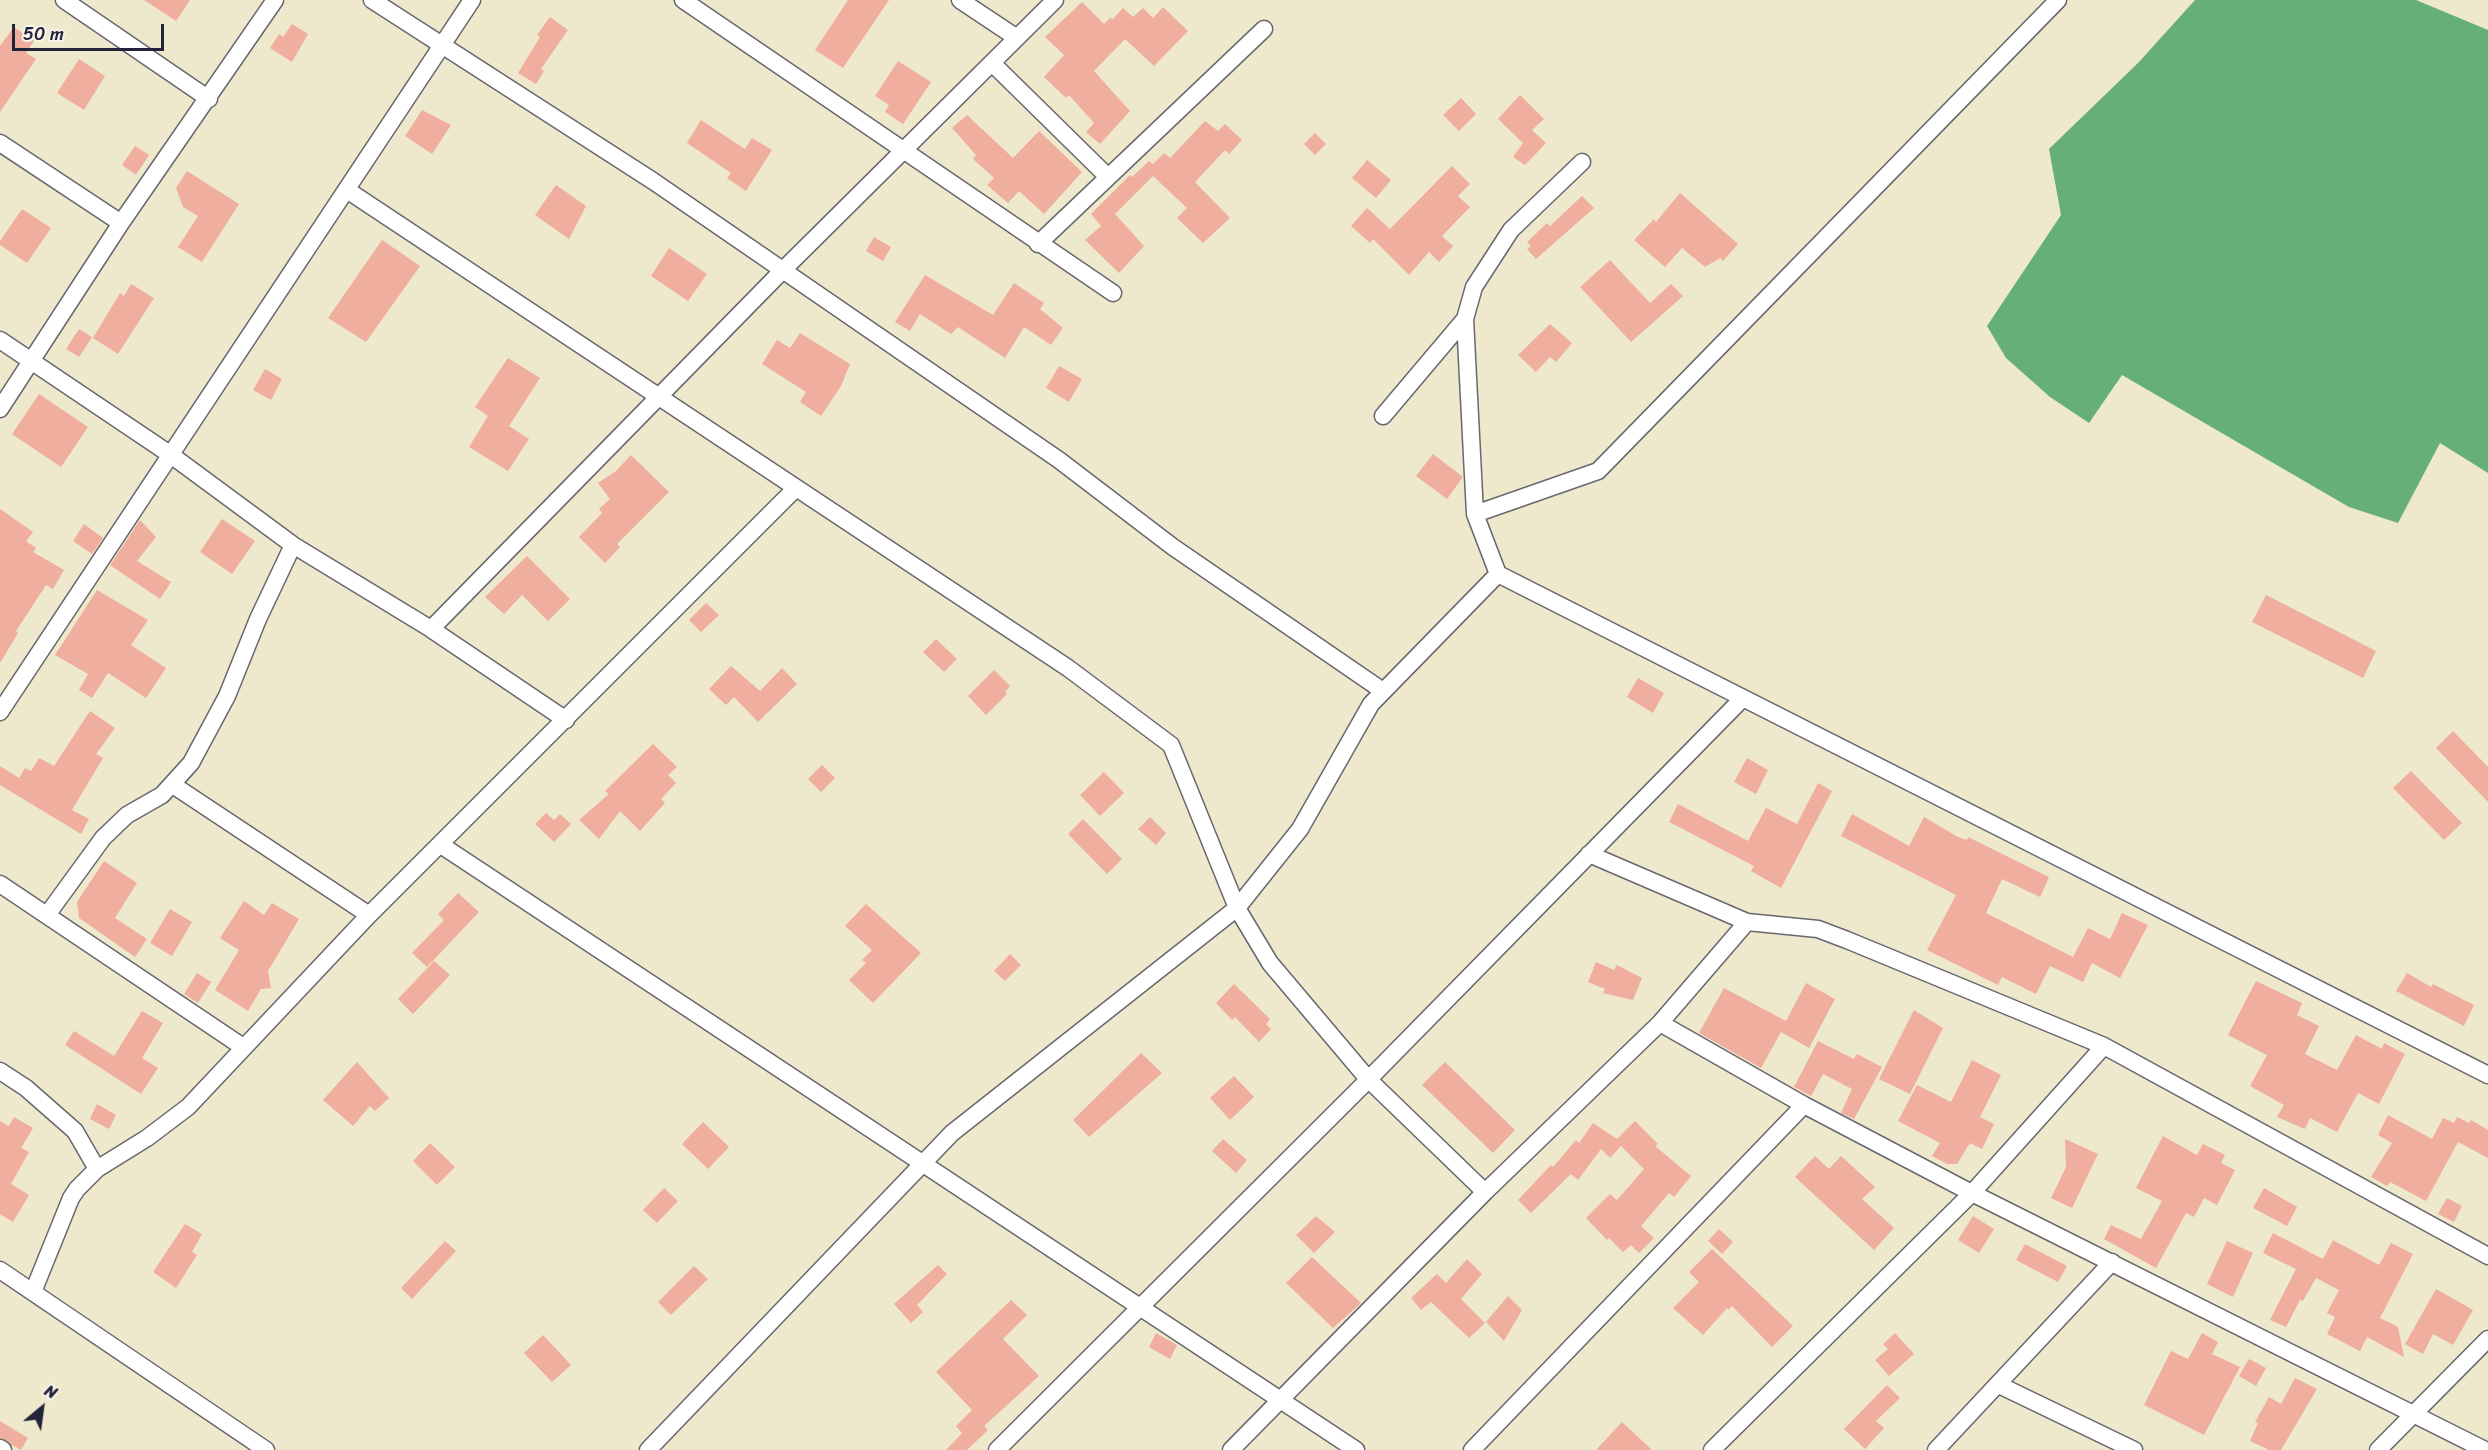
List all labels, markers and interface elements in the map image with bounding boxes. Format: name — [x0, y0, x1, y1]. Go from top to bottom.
scale bar — [15, 12, 166, 50]
text: 50 m — [23, 18, 64, 50]
text: N — [39, 1376, 63, 1407]
north arrow — [12, 1378, 72, 1438]

